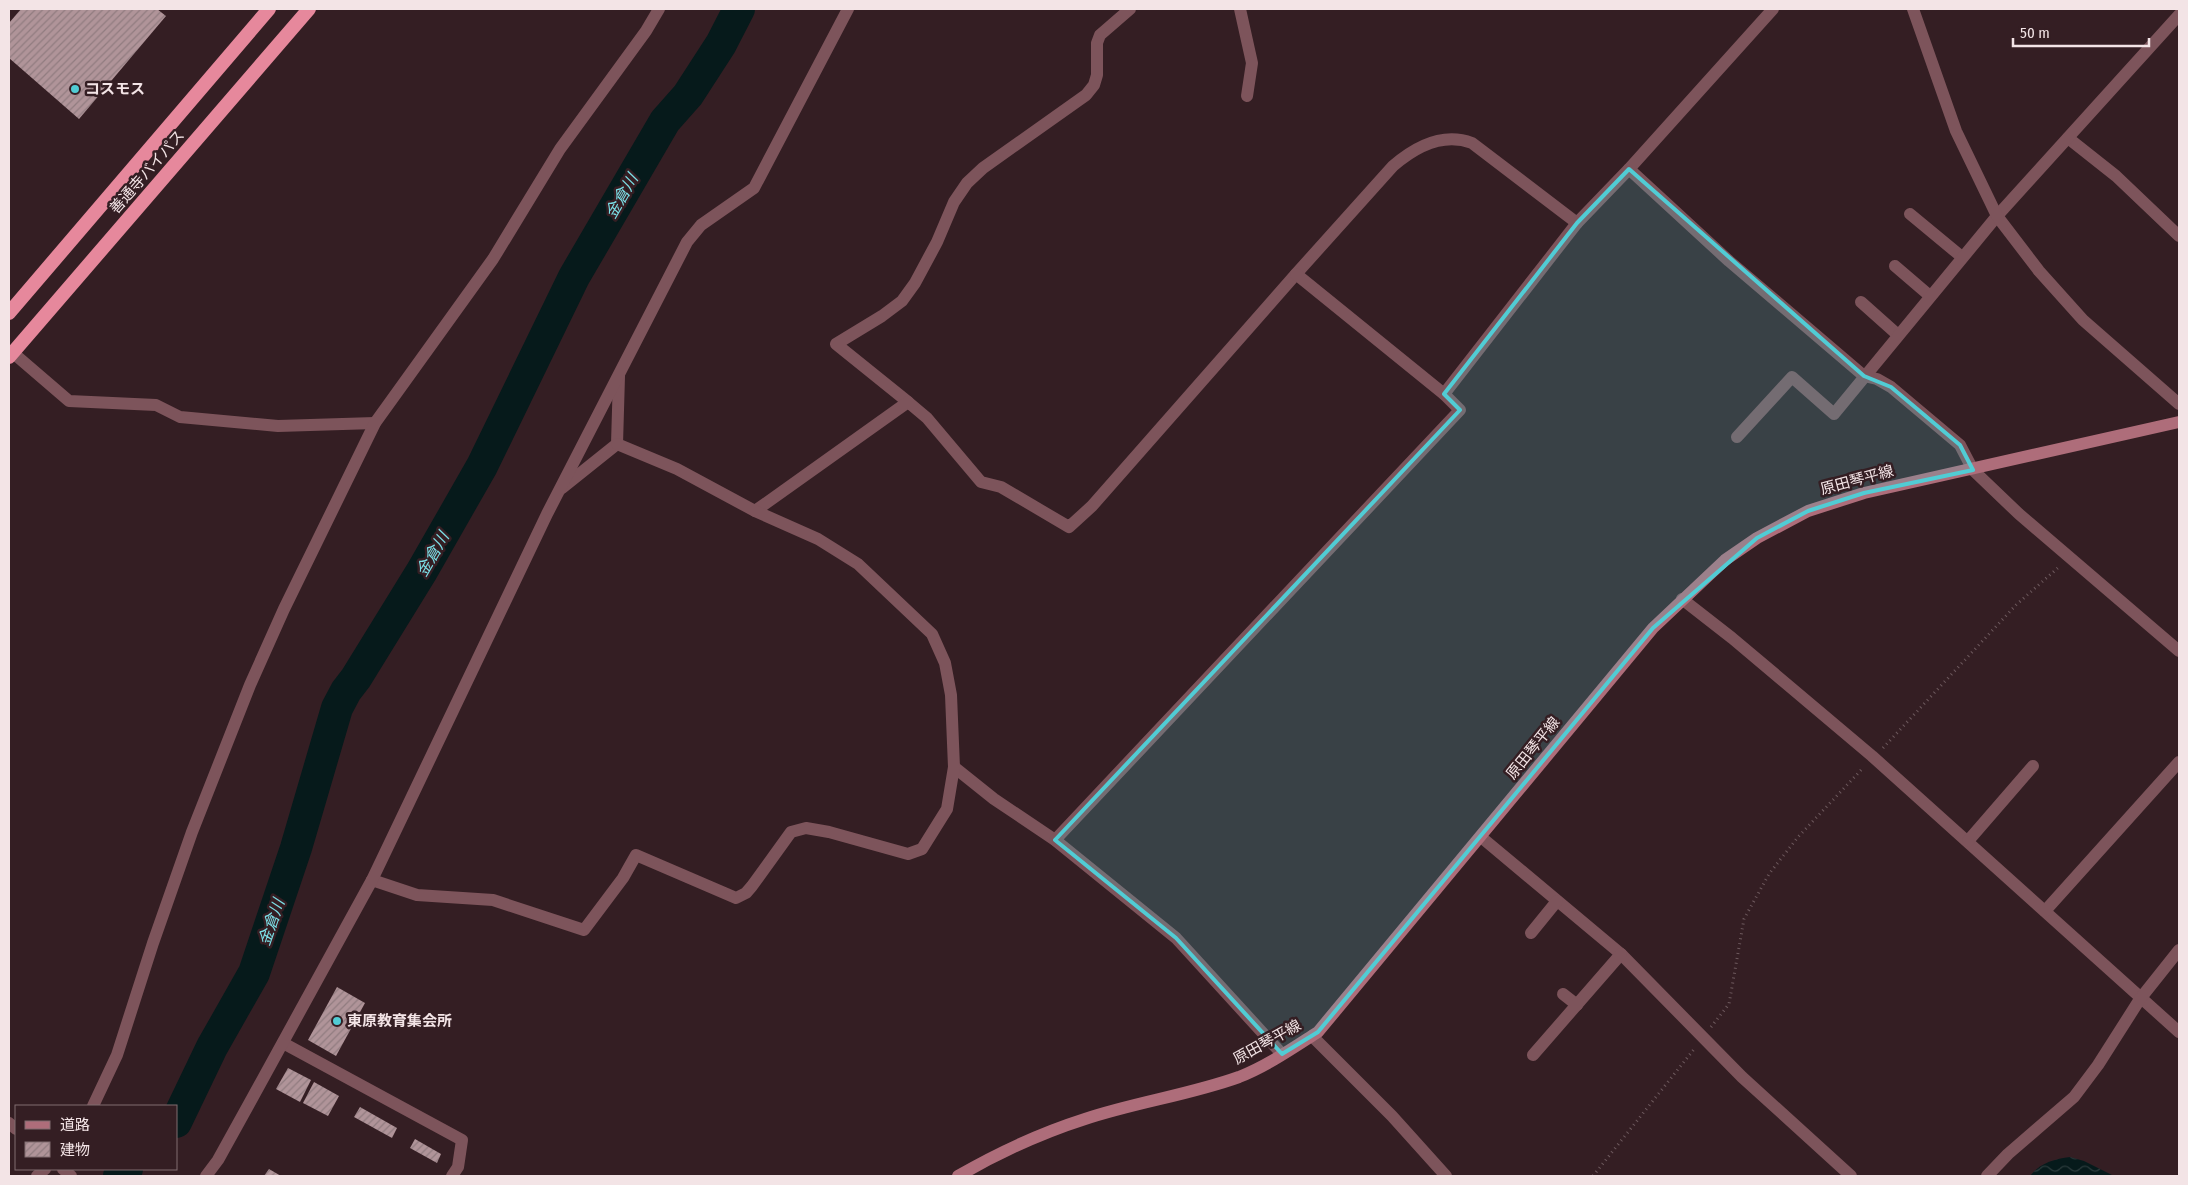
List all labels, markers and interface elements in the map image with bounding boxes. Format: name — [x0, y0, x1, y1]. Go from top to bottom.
scale bar — [2013, 15, 2149, 47]
text: 50 m — [2020, 24, 2050, 42]
place label: コスモス — [85, 80, 145, 98]
marker: コスモス — [69, 83, 81, 95]
street label: 善通寺バイパス — [106, 127, 188, 217]
water label: 金倉川 — [601, 169, 643, 222]
street label: 原田琴平線 — [1818, 462, 1896, 498]
water label: 金倉川 — [412, 527, 454, 580]
street label: 原田琴平線 — [1502, 713, 1564, 783]
water label: 金倉川 — [255, 894, 289, 948]
place label: 東原教育集会所 — [347, 1012, 452, 1030]
marker: 東原教育集会所 — [331, 1015, 343, 1027]
street label: 原田琴平線 — [1230, 1016, 1304, 1068]
legend — [15, 1105, 178, 1170]
text: 道路 — [60, 1116, 90, 1134]
text: 建物 — [60, 1141, 90, 1159]

